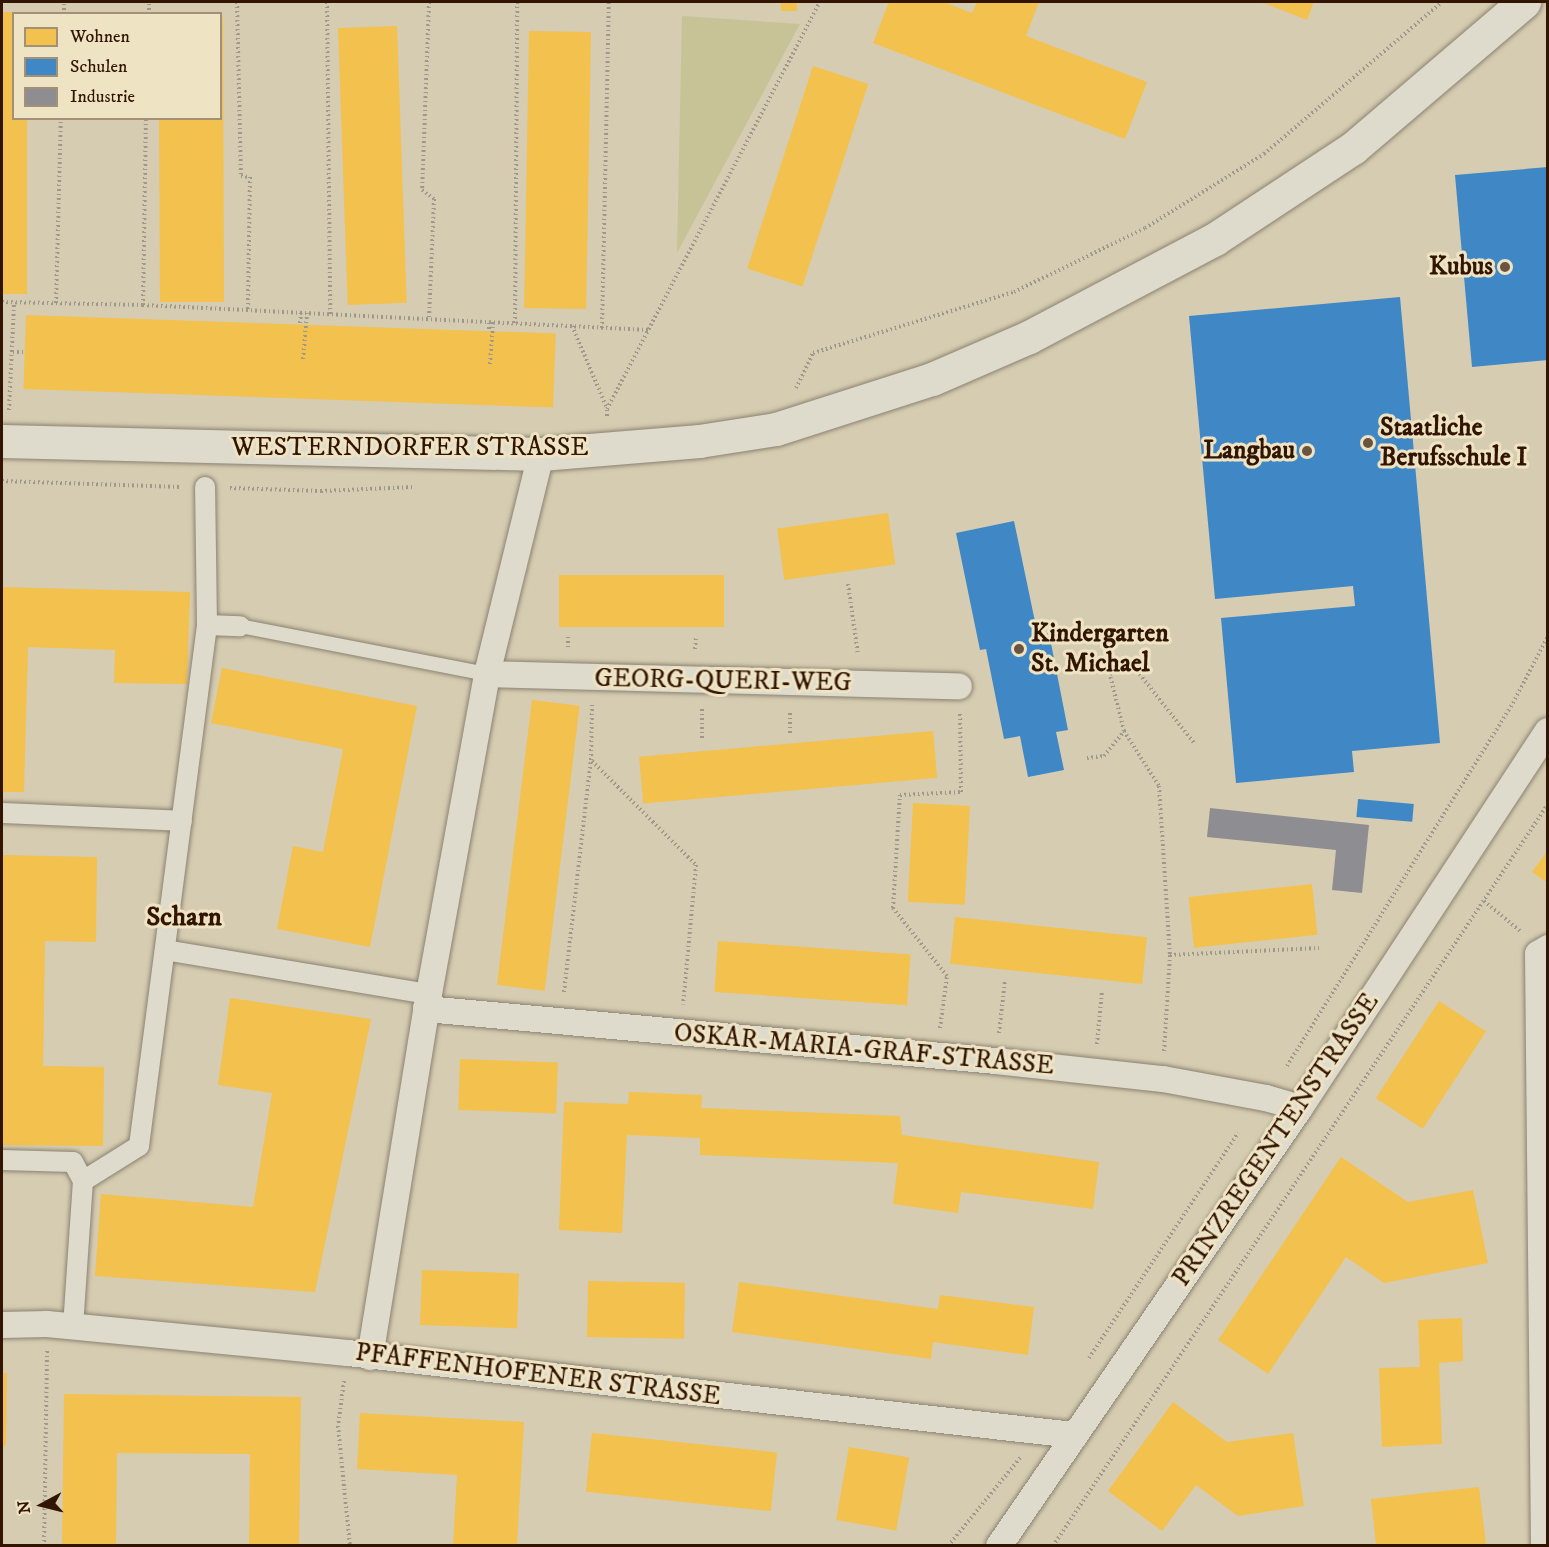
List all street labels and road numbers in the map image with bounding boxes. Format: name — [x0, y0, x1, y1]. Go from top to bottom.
street label: WESTERNDORFER STRASSE — [231, 432, 589, 464]
street label: GEORG-QUERI-WEG — [594, 663, 852, 699]
street label: PRINZREGENTENSTRASSE — [1166, 987, 1386, 1293]
street label: OSKAR-MARIA-GRAF-STRASSE — [673, 1018, 1055, 1082]
street label: PFAFFENHOFENER STRASSE — [353, 1337, 723, 1413]

